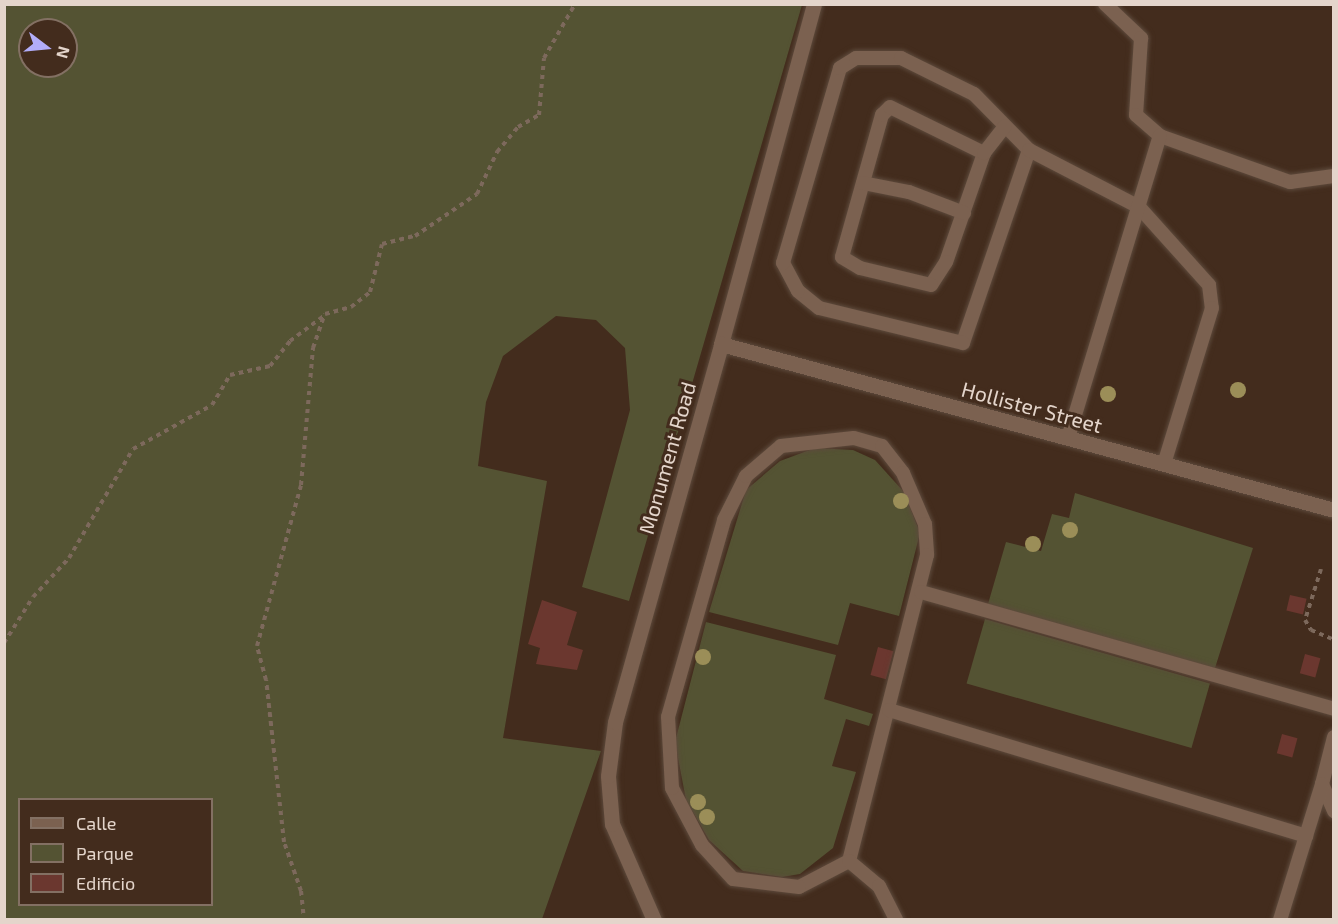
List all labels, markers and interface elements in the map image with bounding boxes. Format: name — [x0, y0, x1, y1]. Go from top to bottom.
north arrow — [18, 18, 78, 78]
text: N — [53, 44, 75, 61]
street label: Hollister Street — [959, 376, 1105, 438]
street label: Monument Road — [633, 379, 701, 537]
legend — [18, 798, 213, 906]
text: Calle — [76, 812, 117, 834]
text: Parque — [76, 842, 134, 864]
text: Edificio — [76, 872, 135, 894]

